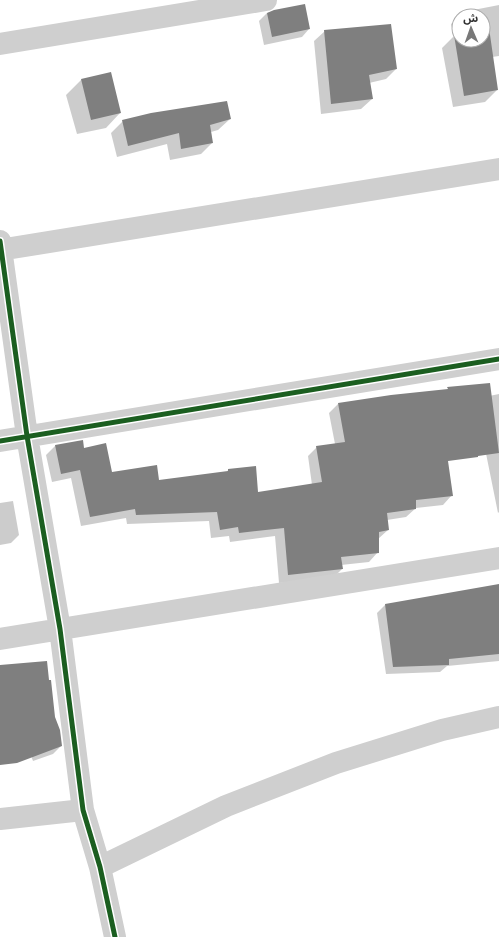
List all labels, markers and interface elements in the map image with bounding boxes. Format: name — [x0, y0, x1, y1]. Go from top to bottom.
north arrow — [451, 8, 491, 48]
text: ش — [463, 11, 478, 25]

